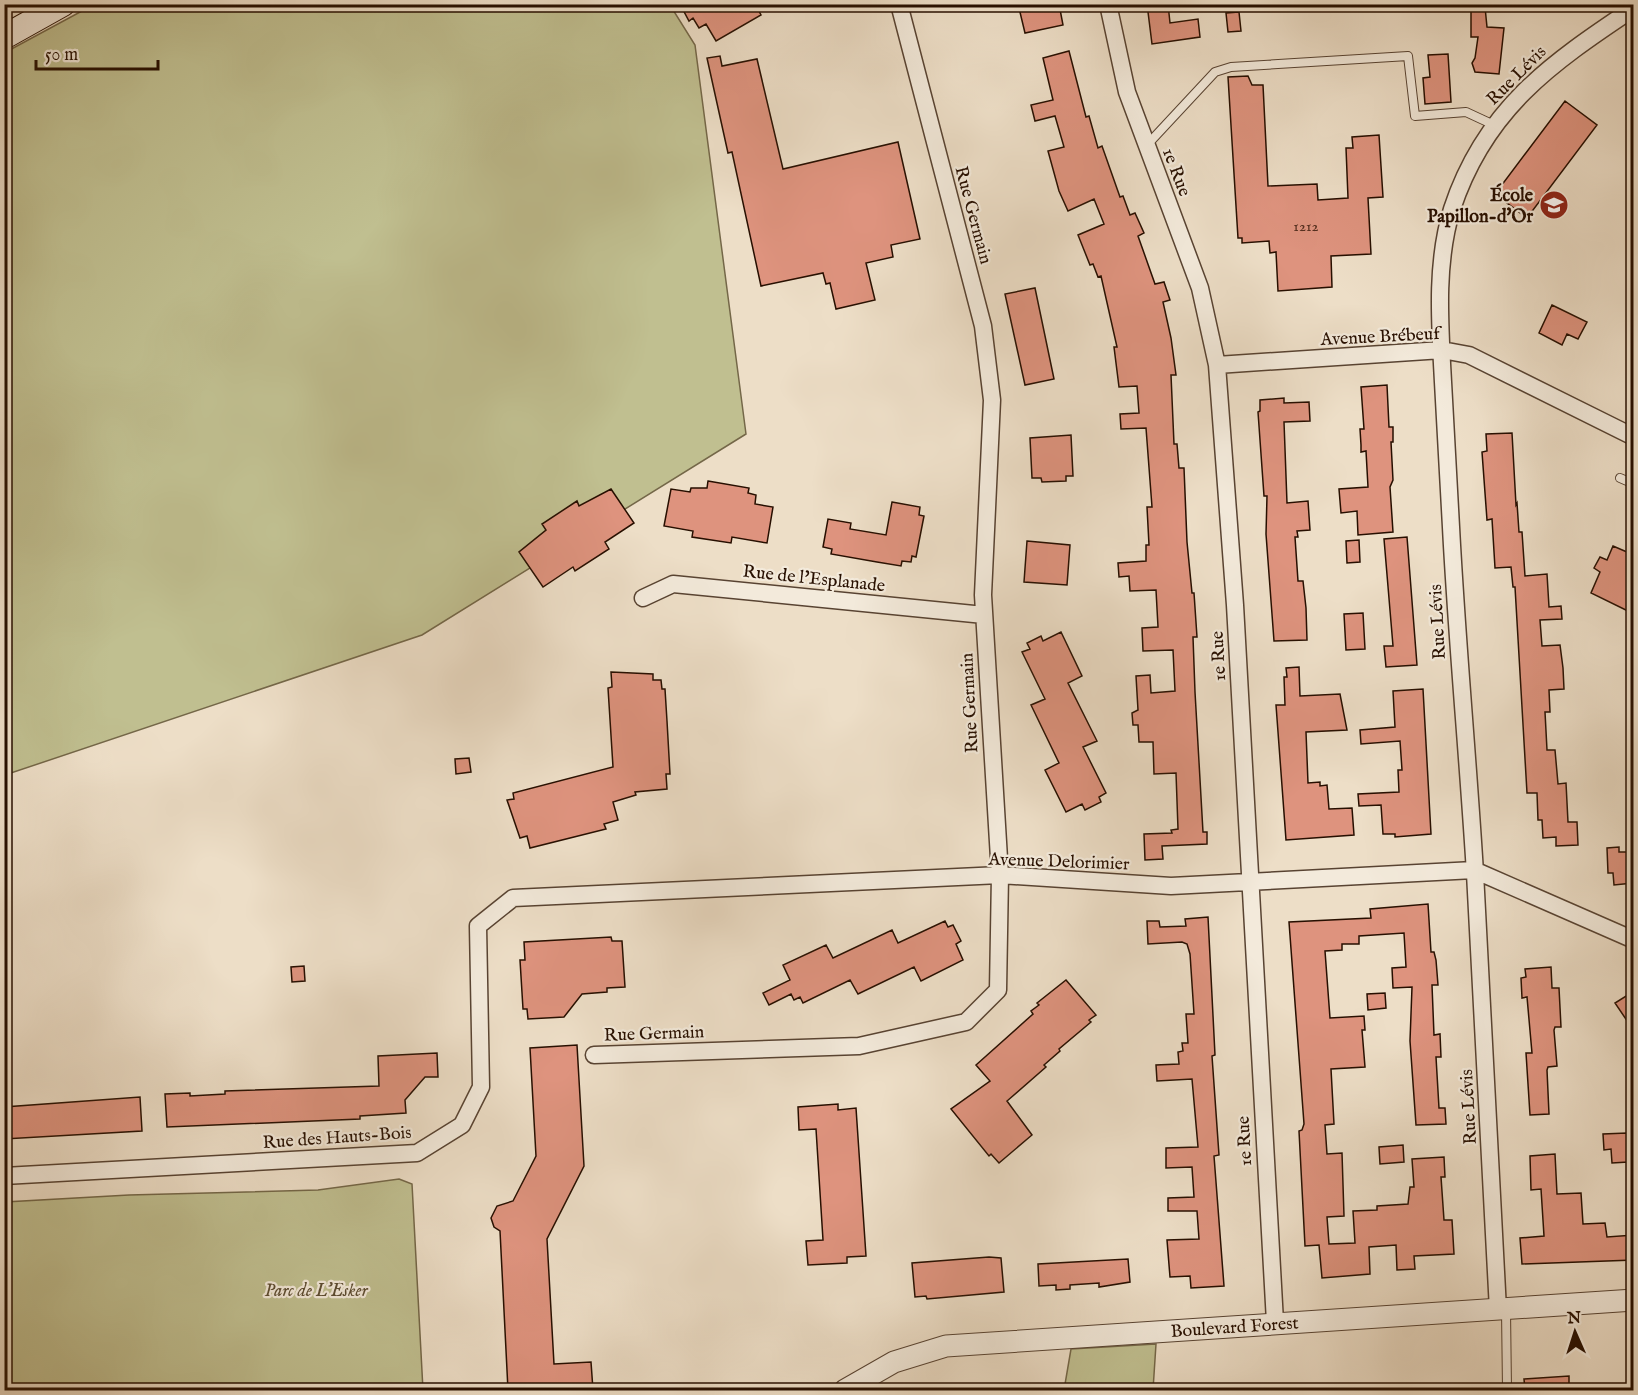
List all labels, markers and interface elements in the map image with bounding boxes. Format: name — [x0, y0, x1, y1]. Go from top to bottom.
scale bar — [36, 33, 158, 71]
street label: Rue Lévis — [1482, 41, 1552, 111]
text: 50 m — [45, 44, 78, 67]
street label: 1e Rue — [1156, 145, 1195, 200]
street label: Rue Germain — [948, 164, 997, 267]
place label: École Papillon-d'Or — [1427, 183, 1534, 229]
school or university icon: École Papillon-d'Or — [1538, 189, 1570, 221]
house number: 1212 — [1293, 217, 1319, 236]
street label: Avenue Brébeuf — [1319, 323, 1444, 352]
street label: Rue de l'Esplanade — [741, 561, 886, 598]
street label: Rue Lévis — [1425, 584, 1452, 660]
street label: 1e Rue — [1207, 630, 1232, 682]
street label: Rue Germain — [956, 652, 985, 754]
street label: Avenue Delorimier — [987, 849, 1130, 876]
street label: Rue Germain — [603, 1021, 705, 1048]
street label: Rue Lévis — [1456, 1069, 1483, 1145]
street label: 1e Rue — [1233, 1115, 1258, 1167]
street label: Rue des Hauts-Bois — [262, 1122, 412, 1155]
park label: Parc de L'Esker — [264, 1280, 368, 1303]
north arrow — [1545, 1302, 1605, 1362]
text: N — [1566, 1309, 1582, 1329]
street label: Boulevard Forest — [1170, 1312, 1299, 1344]

